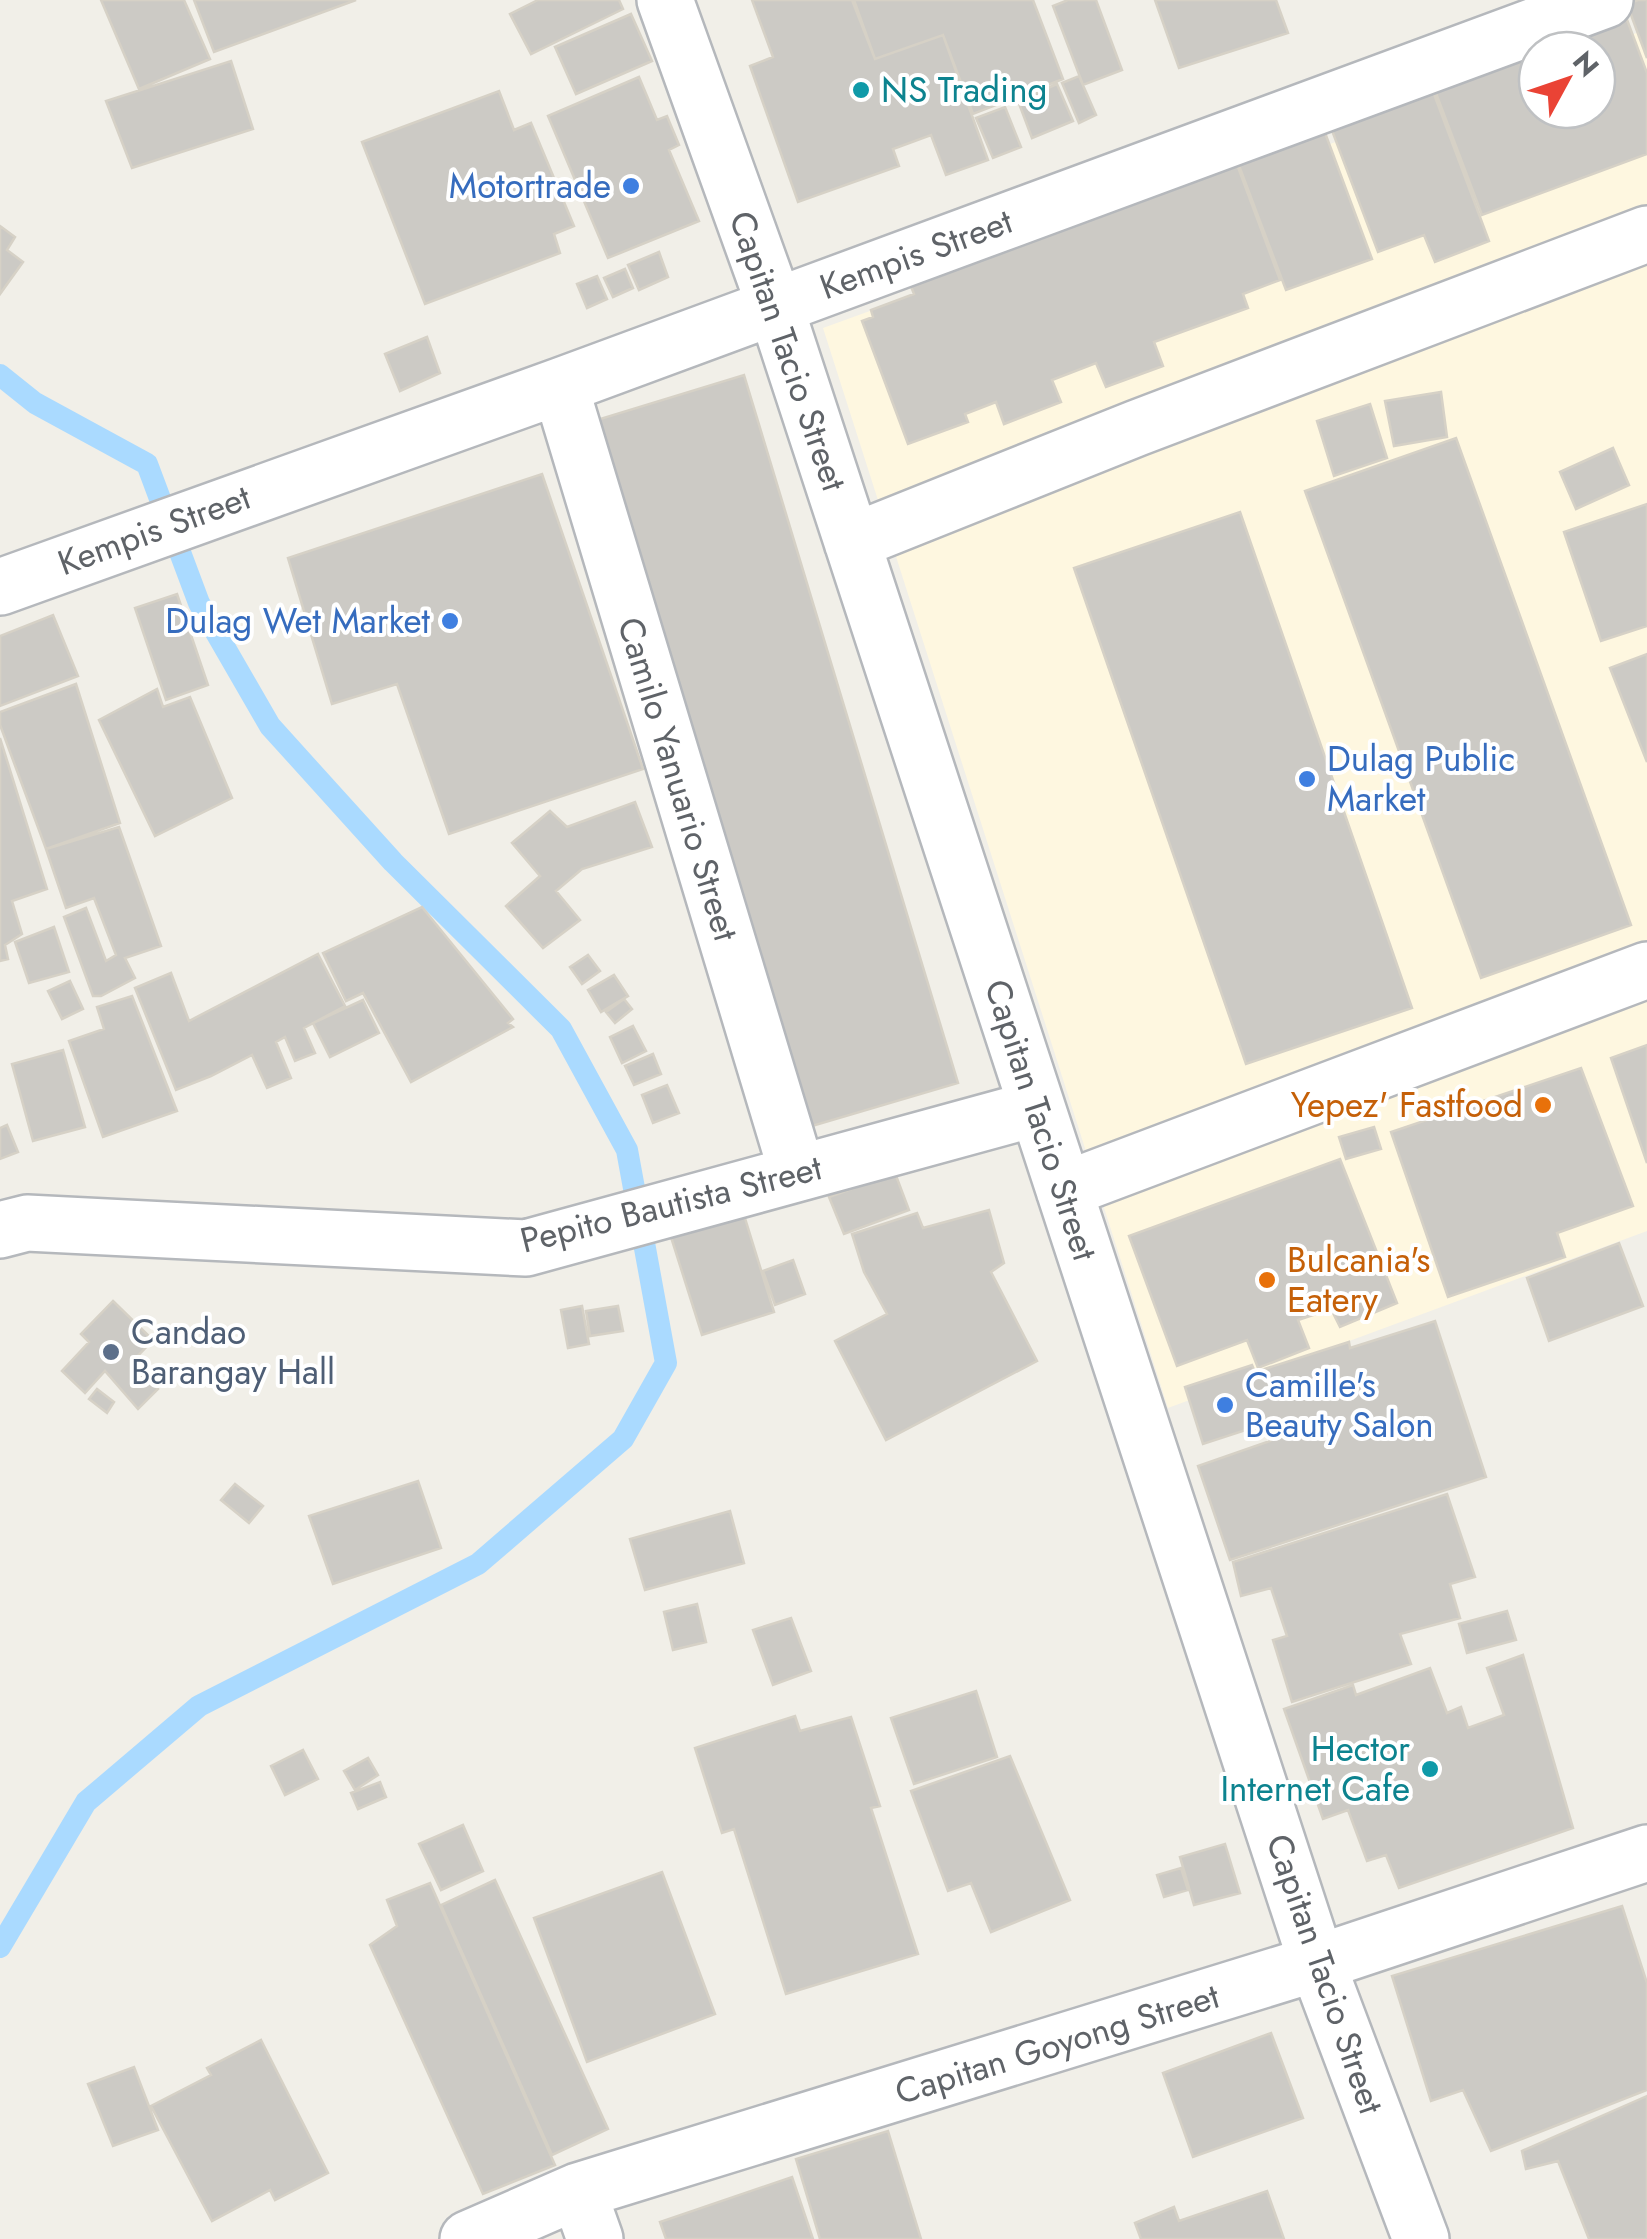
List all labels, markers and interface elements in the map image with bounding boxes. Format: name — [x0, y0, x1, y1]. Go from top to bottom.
north arrow — [1517, 30, 1617, 130]
text: N — [1563, 43, 1609, 86]
place label: NS Trading — [881, 65, 1048, 115]
marker: NS Trading — [850, 79, 872, 101]
place label: Motortrade — [449, 161, 611, 211]
marker: Motortrade — [620, 175, 642, 197]
street label: Kempis Street — [813, 196, 1020, 312]
street label: Capitan Tacio Street — [717, 205, 859, 498]
street label: Kempis Street — [51, 472, 258, 588]
place label: Dulag Wet Market — [165, 596, 431, 646]
marker: Dulag Wet Market — [439, 610, 461, 632]
street label: Camilo Yanuario Street — [605, 611, 751, 947]
place label: Dulag Public Market — [1327, 734, 1515, 824]
marker: Dulag Public Market — [1296, 768, 1318, 790]
street label: Capitan Tacio Street — [972, 973, 1110, 1267]
place label: Yepez' Fastfood — [1291, 1080, 1523, 1130]
marker: Yepez' Fastfood — [1532, 1094, 1554, 1116]
street label: Pepito Bautista Street — [515, 1142, 827, 1266]
place label: Bulcania's Eatery — [1287, 1235, 1430, 1325]
marker: Bulcania's Eatery — [1256, 1269, 1278, 1291]
place label: Candao Barangay Hall — [131, 1307, 335, 1397]
marker: Candao Barangay Hall — [100, 1341, 122, 1363]
place label: Camille's Beauty Salon — [1245, 1360, 1434, 1450]
marker: Camille's Beauty Salon — [1214, 1394, 1236, 1416]
place label: Hector Internet Cafe — [1220, 1724, 1410, 1814]
marker: Hector Internet Cafe — [1419, 1758, 1441, 1780]
street label: Capitan Tacio Street — [1254, 1828, 1396, 2121]
street label: Capitan Goyong Street — [889, 1971, 1226, 2117]

